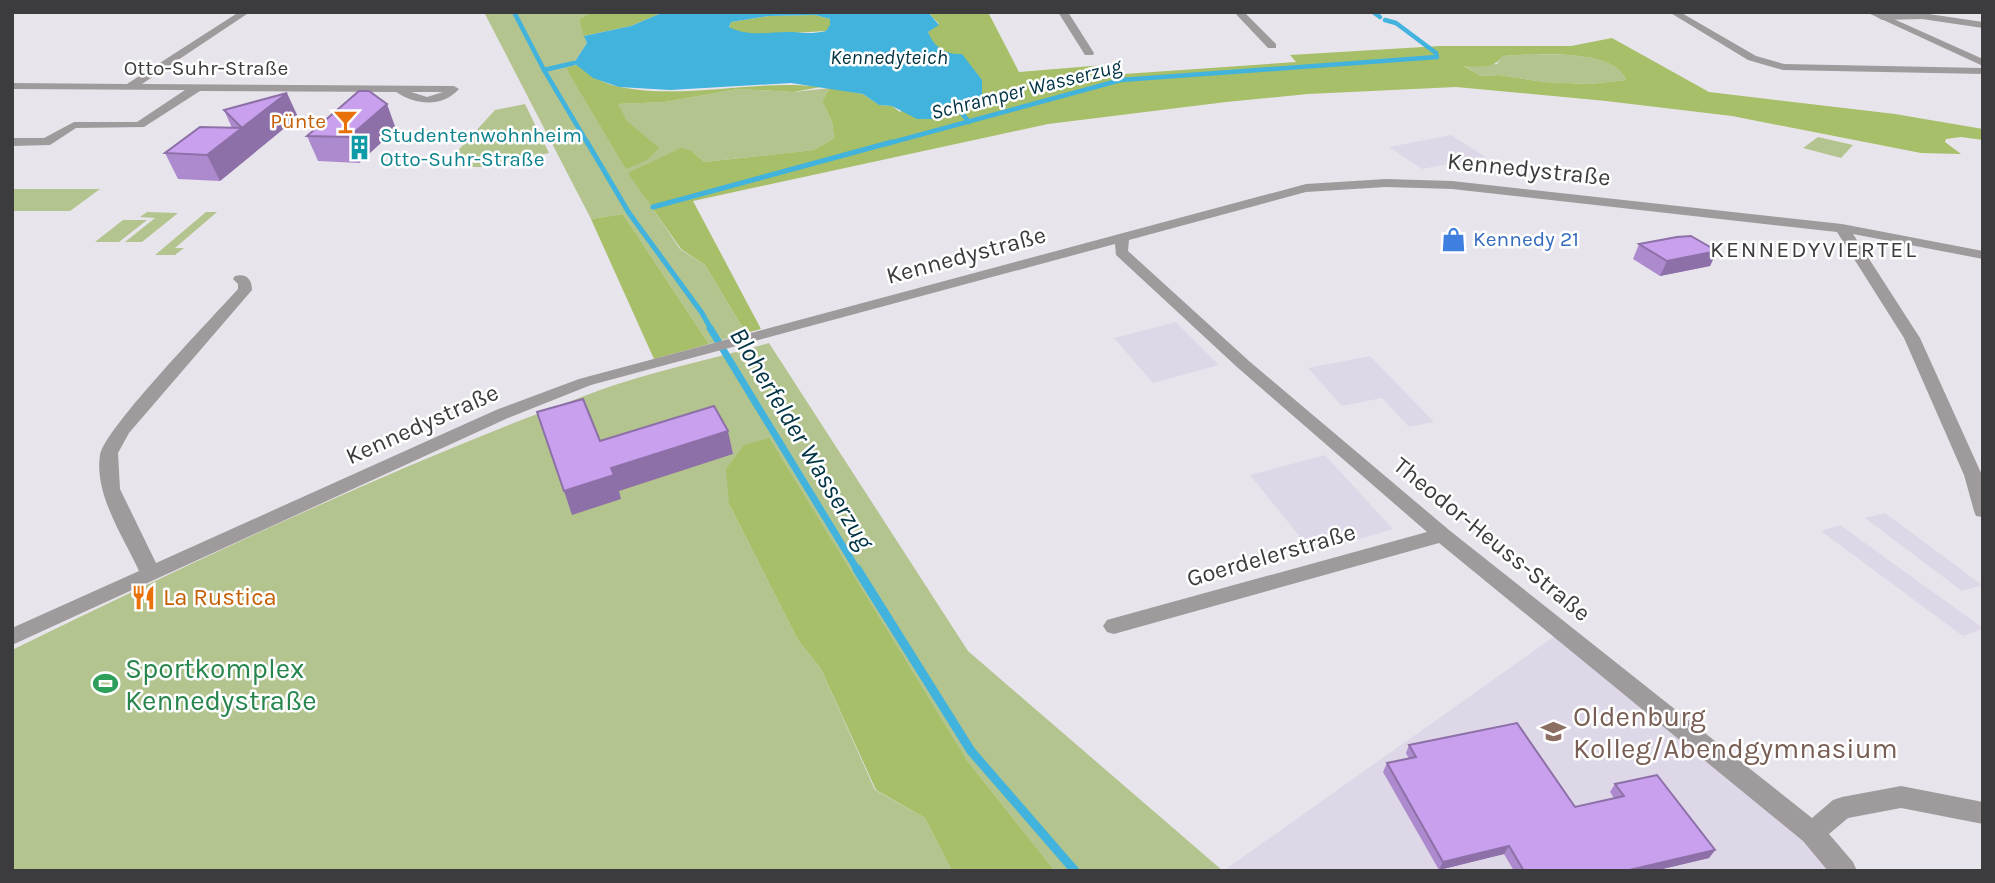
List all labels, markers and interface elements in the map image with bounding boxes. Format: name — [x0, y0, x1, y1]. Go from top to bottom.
water label: Kennedyteich — [830, 45, 948, 69]
water label: Schramper Wasserzug — [928, 53, 1125, 124]
street label: Otto-Suhr-Straße — [124, 56, 288, 80]
bar icon: Pünte — [332, 107, 360, 135]
place label: Pünte — [270, 109, 326, 133]
place label: Studentenwohnheim Otto-Suhr-Straße — [380, 123, 582, 171]
building icon: Studentenwohnheim Otto-Suhr-Straße — [346, 133, 374, 161]
street label: Kennedystraße — [1446, 146, 1612, 192]
street label: Kennedystraße — [883, 220, 1049, 290]
shop icon: Kennedy 21 — [1439, 225, 1467, 253]
place label: Kennedy 21 — [1473, 227, 1579, 251]
district label: KENNEDYVIERTEL — [1710, 236, 1918, 263]
water label: Bloherfelder Wasserzug — [723, 322, 881, 556]
street label: Kennedystraße — [341, 378, 503, 470]
street label: Theodor-Heuss-Straße — [1388, 451, 1596, 627]
street label: Goerdelerstraße — [1183, 518, 1359, 592]
restaurant icon: La Rustica — [129, 583, 157, 611]
place label: La Rustica — [163, 583, 277, 611]
place label: Sportkomplex Kennedystraße — [125, 652, 317, 717]
sports icon: Sportkomplex Kennedystraße — [91, 670, 119, 698]
place label: Oldenburg Kolleg/Abendgymnasium — [1573, 700, 1898, 765]
school or university icon: Oldenburg Kolleg/Abendgymnasium — [1539, 718, 1567, 746]

